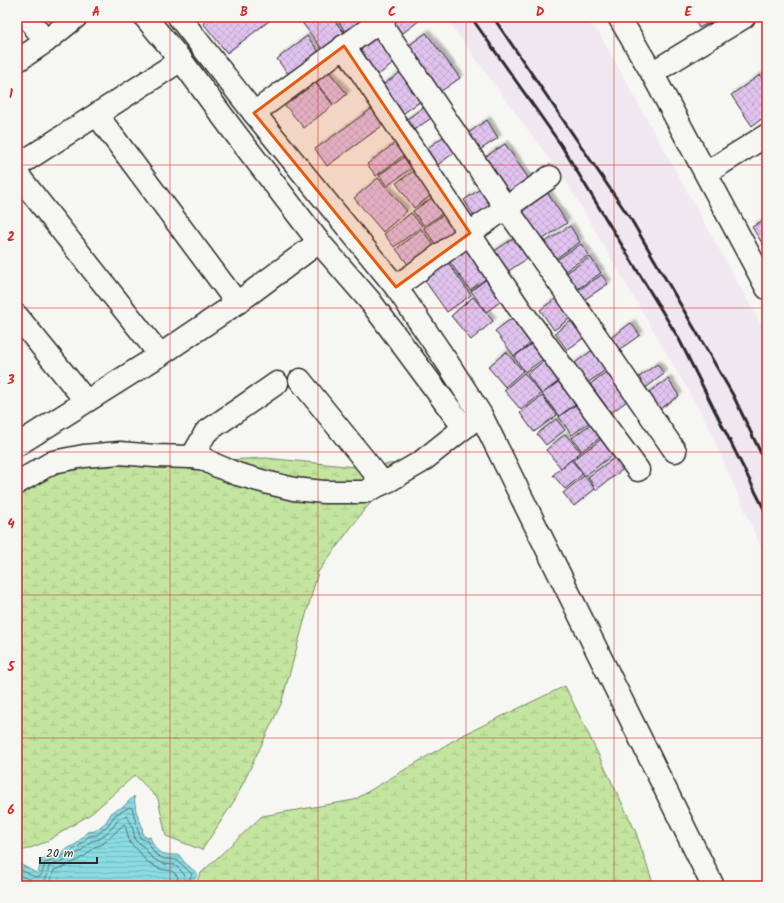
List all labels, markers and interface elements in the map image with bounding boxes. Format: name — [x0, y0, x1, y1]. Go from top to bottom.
text: A — [92, 2, 100, 23]
text: B — [240, 2, 248, 23]
text: C — [388, 2, 396, 23]
text: D — [536, 2, 545, 23]
text: E — [684, 2, 692, 23]
text: 1 — [9, 84, 13, 105]
text: 2 — [7, 227, 15, 248]
text: 3 — [6, 370, 15, 391]
text: 4 — [7, 514, 15, 535]
text: 5 — [7, 657, 16, 678]
text: 6 — [7, 800, 15, 821]
scale bar — [40, 839, 97, 865]
text: 20 m — [46, 844, 74, 863]

